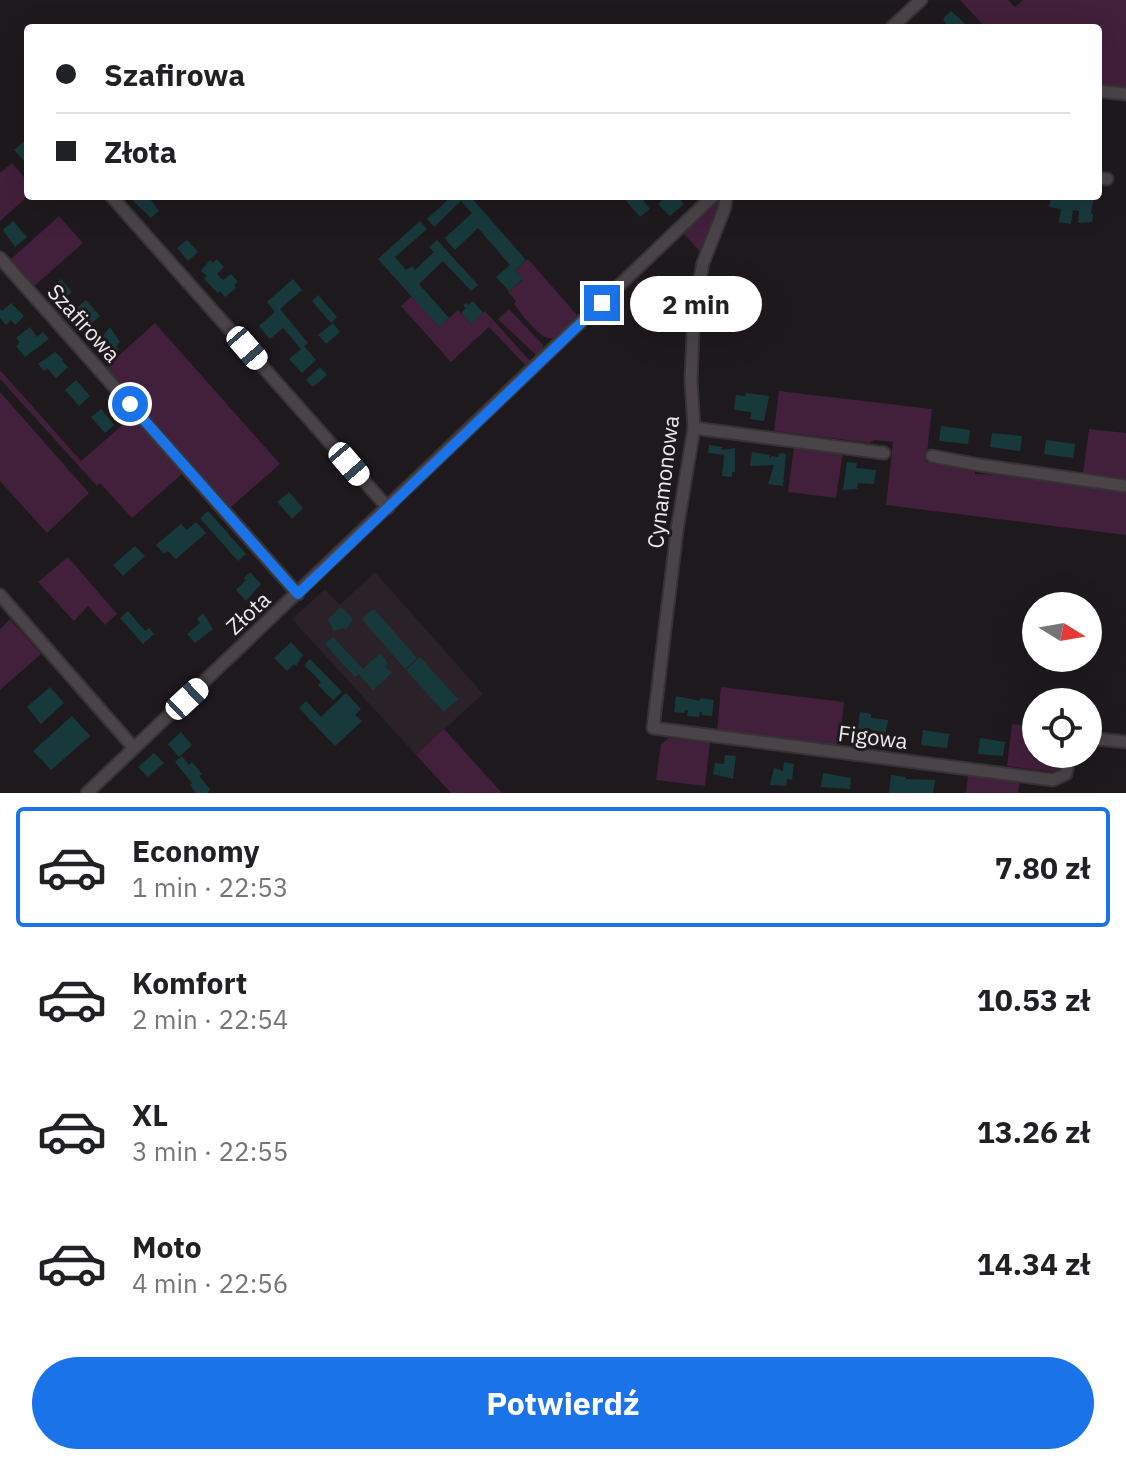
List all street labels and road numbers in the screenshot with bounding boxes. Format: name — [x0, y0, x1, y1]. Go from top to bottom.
street label: Szafirowa — [42, 277, 127, 368]
street label: Cynamonowa — [640, 414, 685, 550]
street label: Złota — [219, 585, 276, 641]
street label: Figowa — [837, 718, 910, 755]

